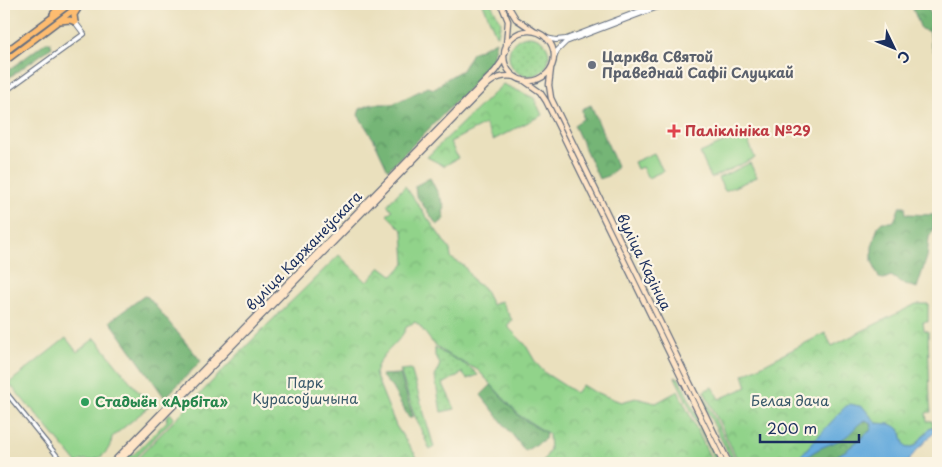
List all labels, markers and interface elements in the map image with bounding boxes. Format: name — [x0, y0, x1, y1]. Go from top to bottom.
north arrow — [870, 22, 920, 72]
place label: Царква Святой Праведнай Сафіі Слуцкай — [602, 46, 794, 83]
text: С — [893, 46, 915, 68]
marker: Царква Святой Праведнай Сафіі Слуцкай — [586, 59, 598, 71]
place label: Паліклініка №29 — [685, 120, 811, 141]
marker: Паліклініка №29 — [667, 124, 681, 138]
street label: вуліца Каржанеўскага — [241, 186, 367, 315]
street label: вуліца Казінца — [612, 210, 677, 314]
park label: Парк Курасоўшчына — [252, 372, 358, 409]
park label: Белая дача — [751, 390, 829, 411]
place label: Стадыён «Арбіта» — [95, 391, 228, 412]
marker: Стадыён «Арбіта» — [79, 396, 91, 408]
scale bar — [760, 412, 858, 444]
text: 200 m — [767, 416, 817, 439]

